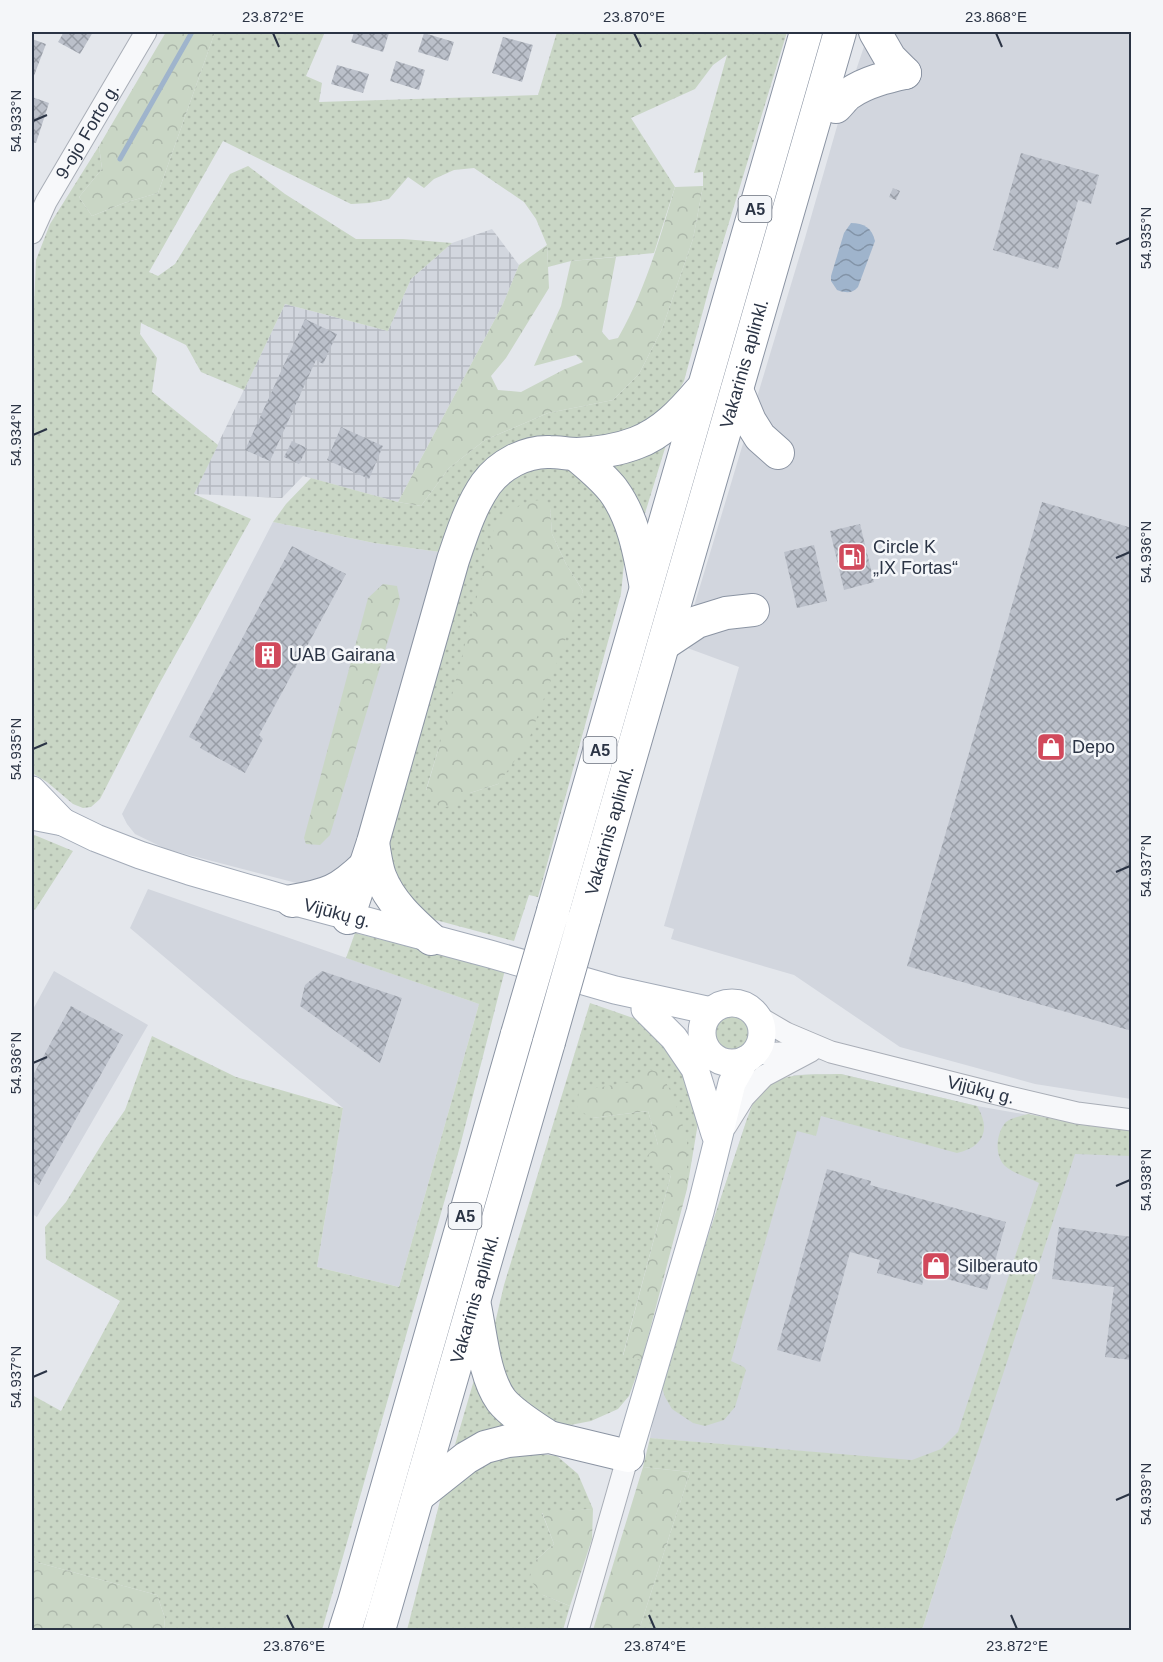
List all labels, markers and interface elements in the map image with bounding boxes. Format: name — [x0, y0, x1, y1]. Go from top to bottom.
text: 23.872°E — [242, 8, 304, 25]
text: 23.870°E — [603, 8, 665, 25]
text: 23.868°E — [965, 8, 1027, 25]
street label: 9-ojo Forto g. — [52, 80, 123, 183]
text: 54.933°N — [7, 90, 24, 152]
road number: A5 — [738, 196, 771, 222]
text: 54.935°N — [1137, 207, 1154, 269]
street label: Vakarinis aplinkl. — [716, 297, 772, 431]
text: 54.934°N — [7, 404, 24, 466]
text: 54.936°N — [1137, 521, 1154, 583]
place label: Circle K „IX Fortas“ — [873, 537, 958, 578]
fuel station icon: Circle K „IX Fortas“ — [836, 541, 868, 573]
building icon: UAB Gairana — [252, 639, 284, 671]
place label: UAB Gairana — [289, 645, 396, 665]
text: 54.935°N — [7, 718, 24, 780]
shop icon: Depo — [1035, 731, 1067, 763]
road number: A5 — [584, 737, 616, 763]
place label: Depo — [1072, 737, 1115, 757]
street label: Vakarinis aplinkl. — [581, 764, 638, 898]
text: 54.937°N — [1137, 835, 1154, 897]
street label: Vijūkų g. — [301, 895, 373, 932]
text: 54.936°N — [7, 1032, 24, 1094]
street label: Vijūkų g. — [945, 1072, 1016, 1108]
text: 54.938°N — [1137, 1149, 1154, 1211]
road number: A5 — [448, 1203, 482, 1229]
street label: Vakarinis aplinkl. — [447, 1232, 503, 1366]
shop icon: Silberauto — [920, 1250, 952, 1282]
place label: Silberauto — [957, 1256, 1038, 1276]
text: 54.937°N — [7, 1346, 24, 1408]
text: 54.939°N — [1137, 1463, 1154, 1525]
text: 23.876°E — [263, 1637, 325, 1654]
text: 23.874°E — [624, 1637, 686, 1654]
text: 23.872°E — [986, 1637, 1048, 1654]

